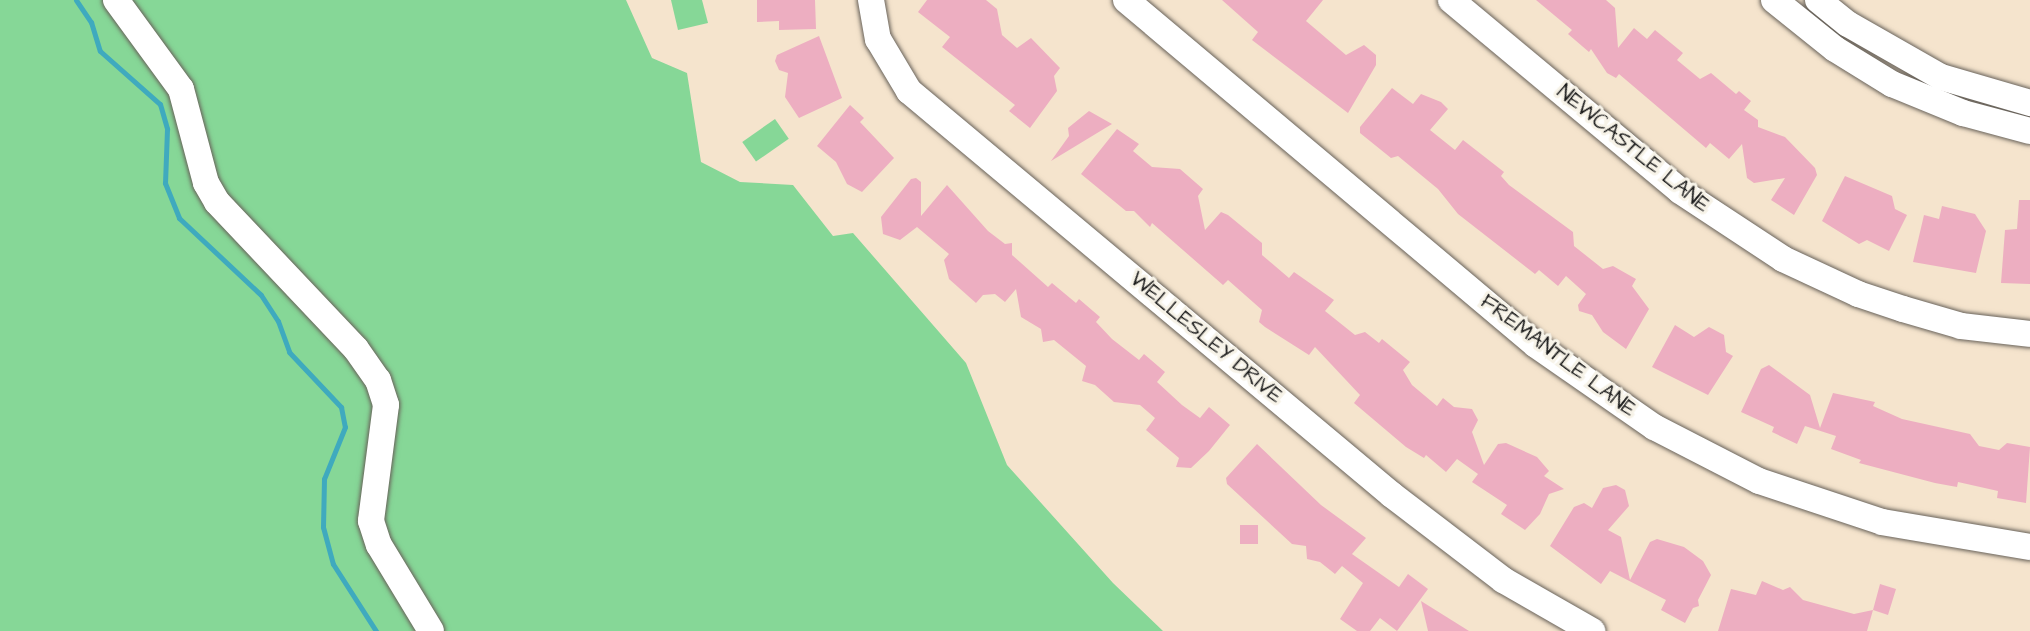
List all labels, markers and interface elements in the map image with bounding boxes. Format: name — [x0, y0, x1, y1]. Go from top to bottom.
street label: NEWCASTLE LANE — [1552, 80, 1714, 218]
street label: WELLESLEY DRIVE — [1125, 267, 1287, 409]
street label: FREMANTLE LANE — [1475, 289, 1641, 423]

